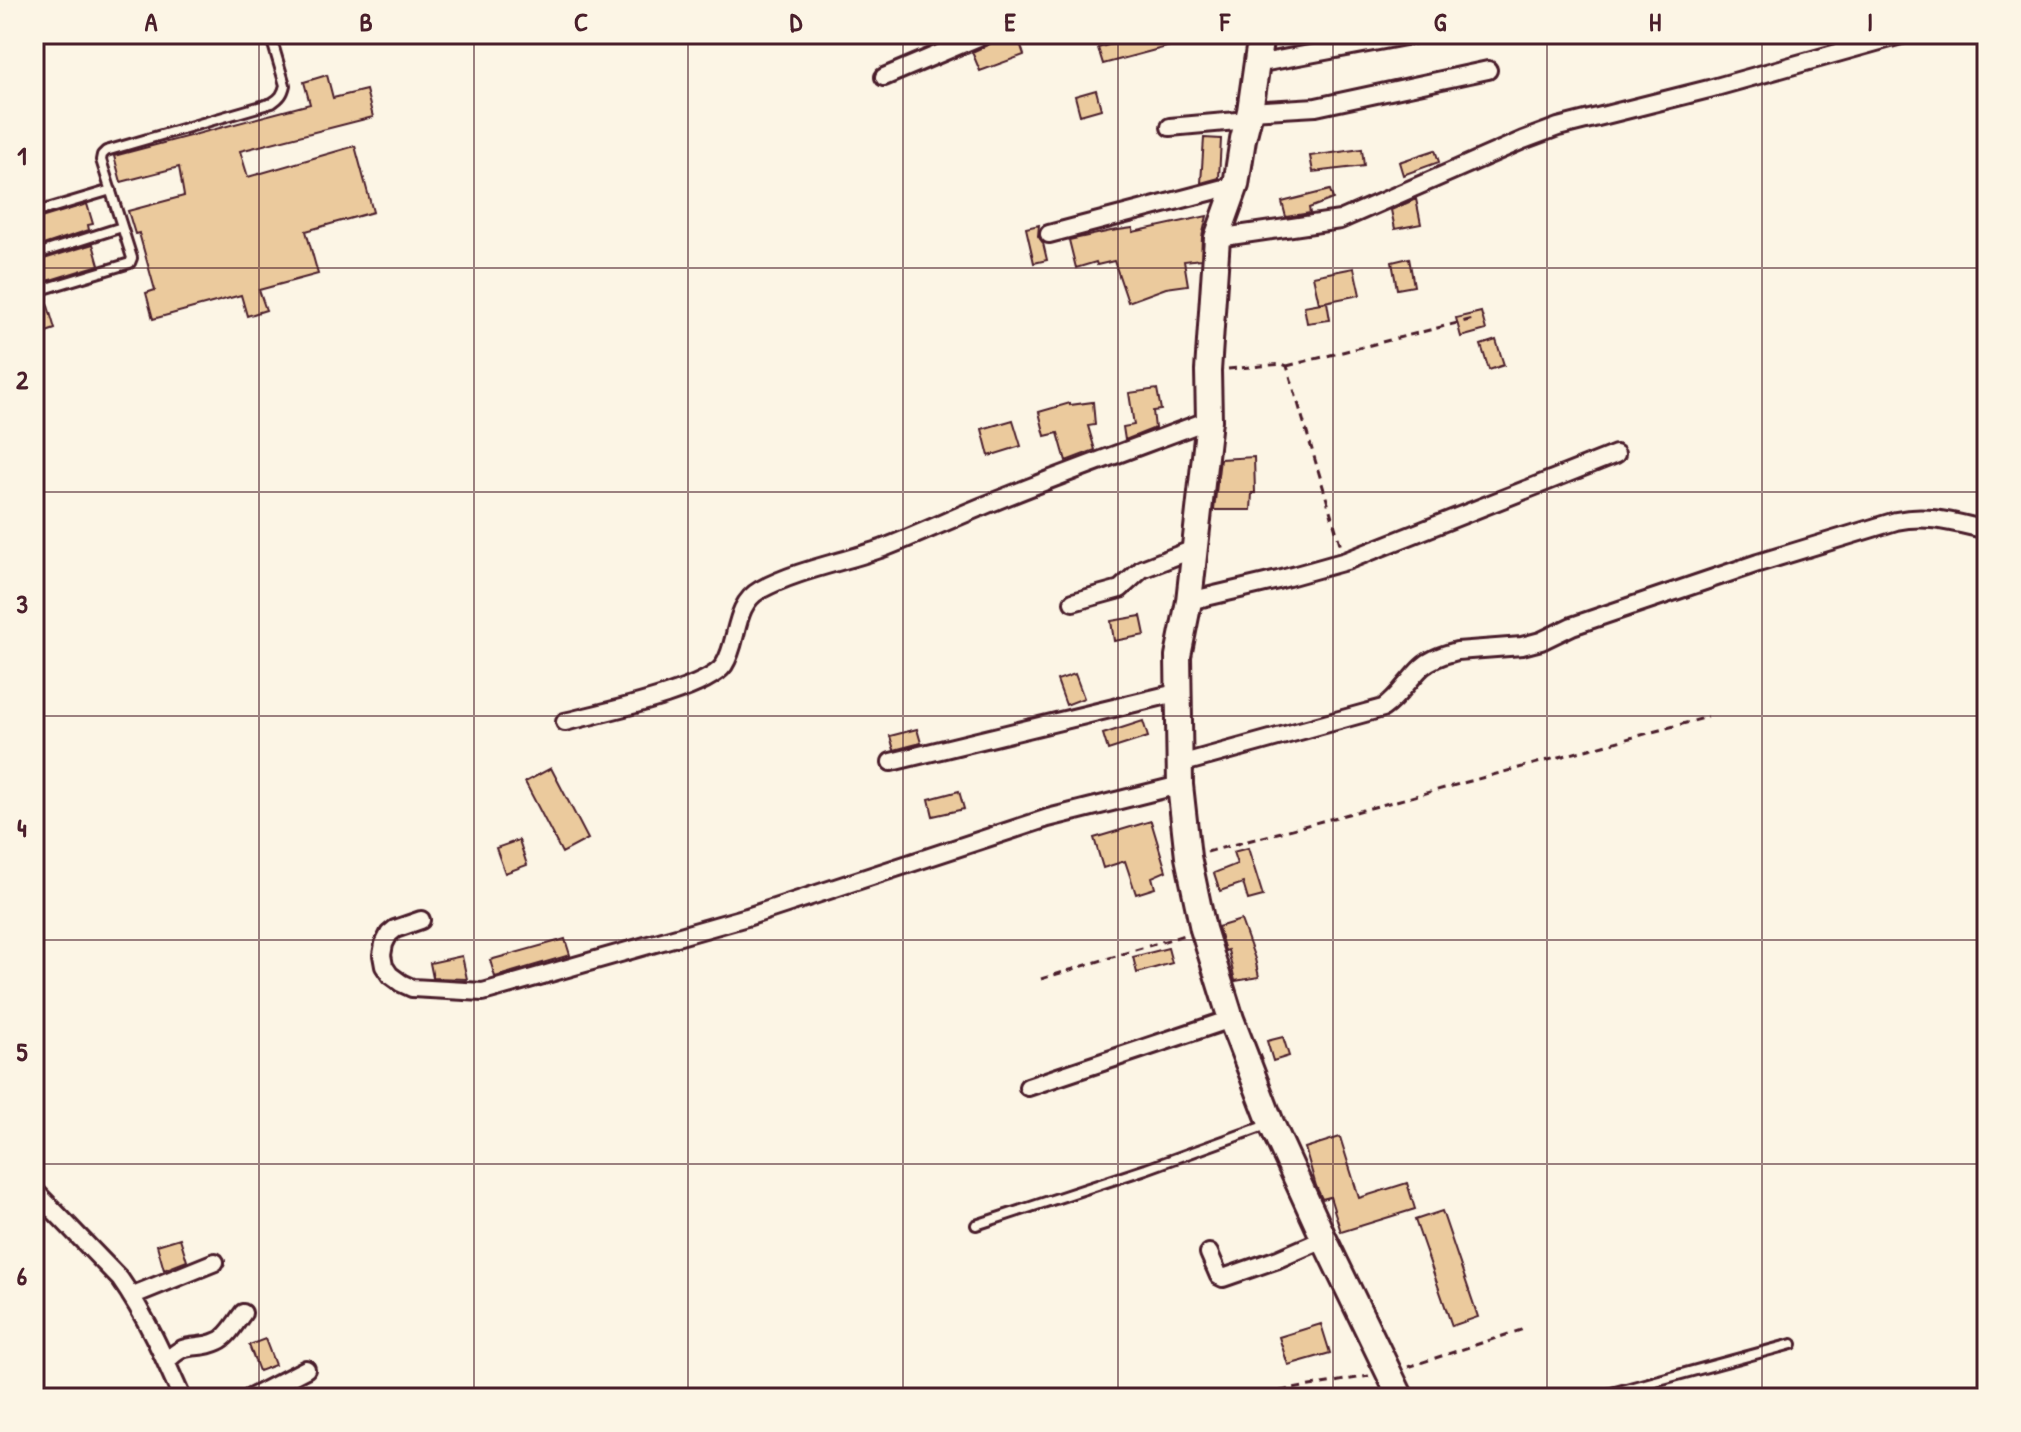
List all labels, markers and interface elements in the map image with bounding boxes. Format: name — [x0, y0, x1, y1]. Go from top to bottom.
text: A — [145, 4, 158, 39]
text: B — [359, 4, 373, 39]
text: C — [574, 4, 588, 39]
text: D — [790, 4, 803, 39]
text: E — [1004, 4, 1016, 39]
text: F — [1219, 4, 1231, 39]
text: G — [1434, 4, 1447, 39]
text: H — [1649, 4, 1661, 39]
text: I — [1867, 4, 1873, 39]
text: 1 — [17, 138, 27, 173]
text: 2 — [16, 362, 29, 397]
text: 3 — [16, 586, 28, 621]
text: 4 — [17, 810, 27, 845]
text: 5 — [17, 1034, 28, 1069]
text: 6 — [17, 1258, 28, 1293]

